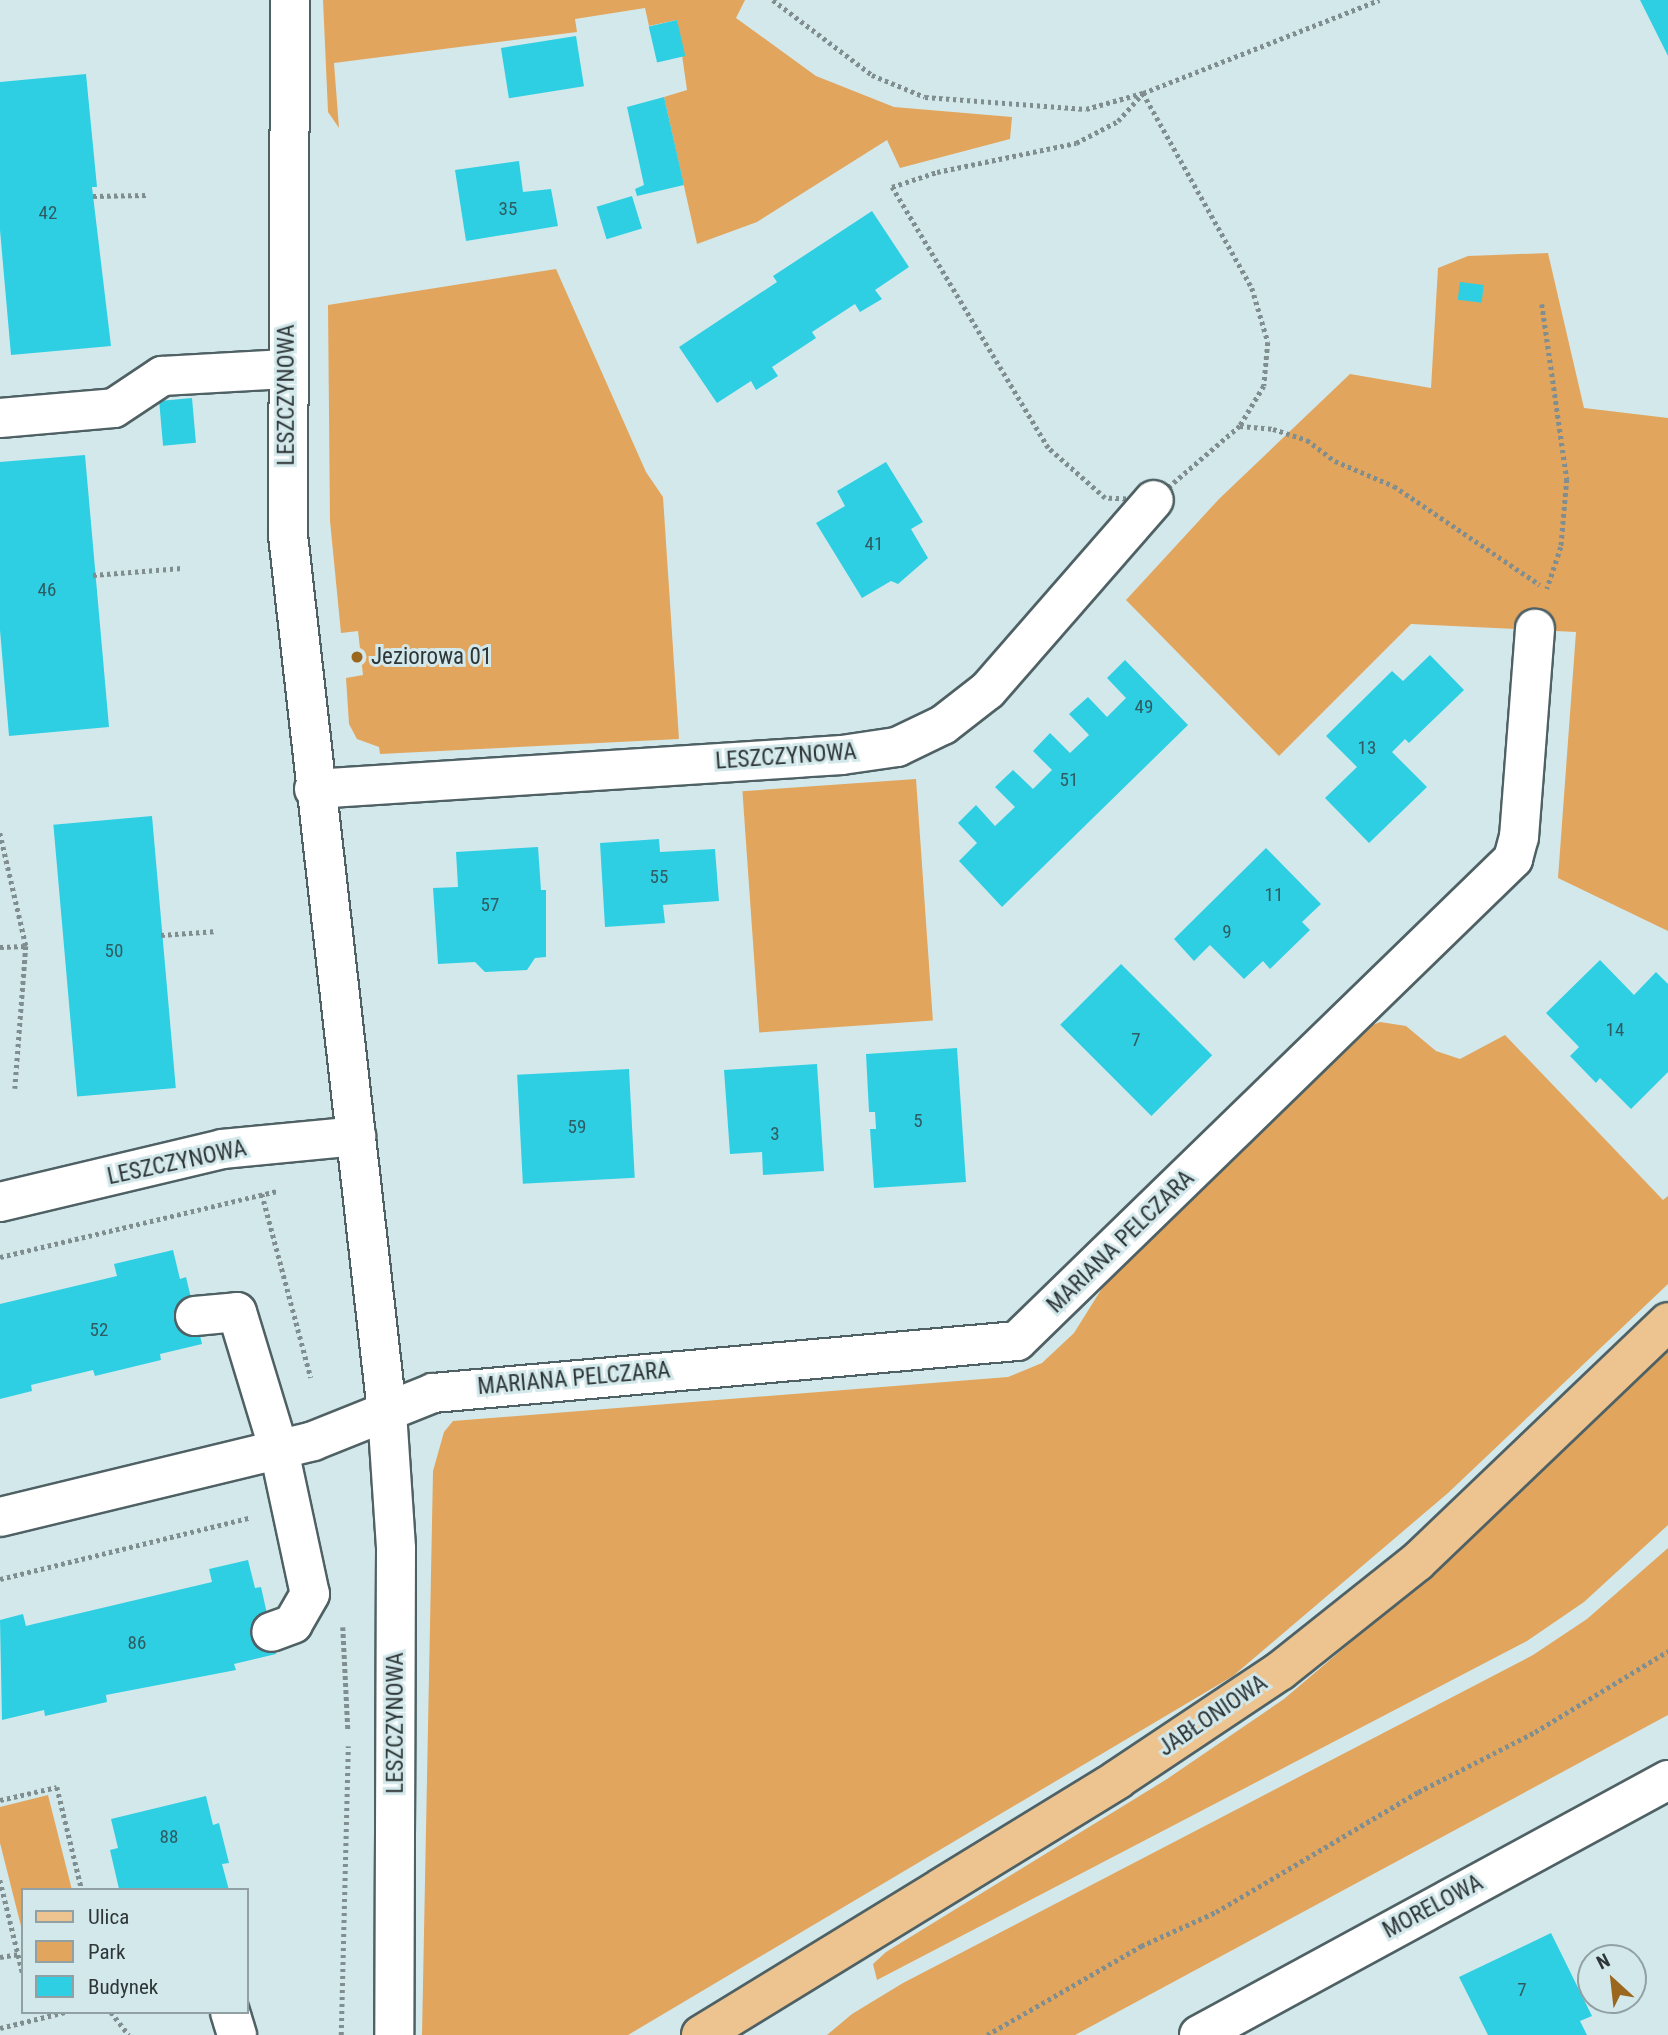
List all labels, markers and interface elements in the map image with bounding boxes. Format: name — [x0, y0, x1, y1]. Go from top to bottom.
house number: 35 — [499, 198, 517, 220]
house number: 42 — [39, 202, 57, 224]
street label: LESZCZYNOWA — [273, 324, 301, 466]
house number: 41 — [865, 533, 883, 555]
house number: 46 — [38, 579, 56, 601]
place label: Jeziorowa 01 — [371, 643, 492, 671]
marker: Jeziorowa 01 — [349, 649, 365, 665]
house number: 49 — [1135, 696, 1153, 718]
house number: 13 — [1358, 737, 1376, 759]
street label: LESZCZYNOWA — [714, 738, 858, 776]
house number: 51 — [1060, 769, 1078, 791]
house number: 55 — [650, 866, 668, 888]
house number: 11 — [1265, 884, 1283, 906]
house number: 57 — [481, 894, 499, 916]
house number: 9 — [1222, 921, 1232, 943]
house number: 50 — [105, 940, 123, 962]
house number: 14 — [1606, 1019, 1624, 1041]
house number: 7 — [1131, 1029, 1141, 1051]
house number: 5 — [913, 1110, 923, 1132]
house number: 59 — [568, 1116, 586, 1138]
house number: 3 — [770, 1123, 780, 1145]
street label: LESZCZYNOWA — [105, 1135, 249, 1191]
street label: MARIANA PELCZARA — [1042, 1165, 1200, 1319]
house number: 52 — [90, 1319, 108, 1341]
street label: MARIANA PELCZARA — [476, 1357, 672, 1401]
house number: 86 — [128, 1632, 146, 1654]
street label: LESZCZYNOWA — [382, 1652, 410, 1794]
street label: JABŁONIOWA — [1153, 1669, 1273, 1763]
house number: 88 — [160, 1826, 178, 1848]
street label: MORELOWA — [1378, 1869, 1488, 1945]
legend — [21, 1888, 248, 2014]
text: Ulica — [88, 1905, 129, 1929]
text: Park — [88, 1940, 125, 1964]
north arrow — [1577, 1944, 1647, 2014]
text: N — [1593, 1949, 1614, 1975]
text: Budynek — [88, 1975, 158, 1999]
house number: 7 — [1517, 1979, 1527, 2001]

